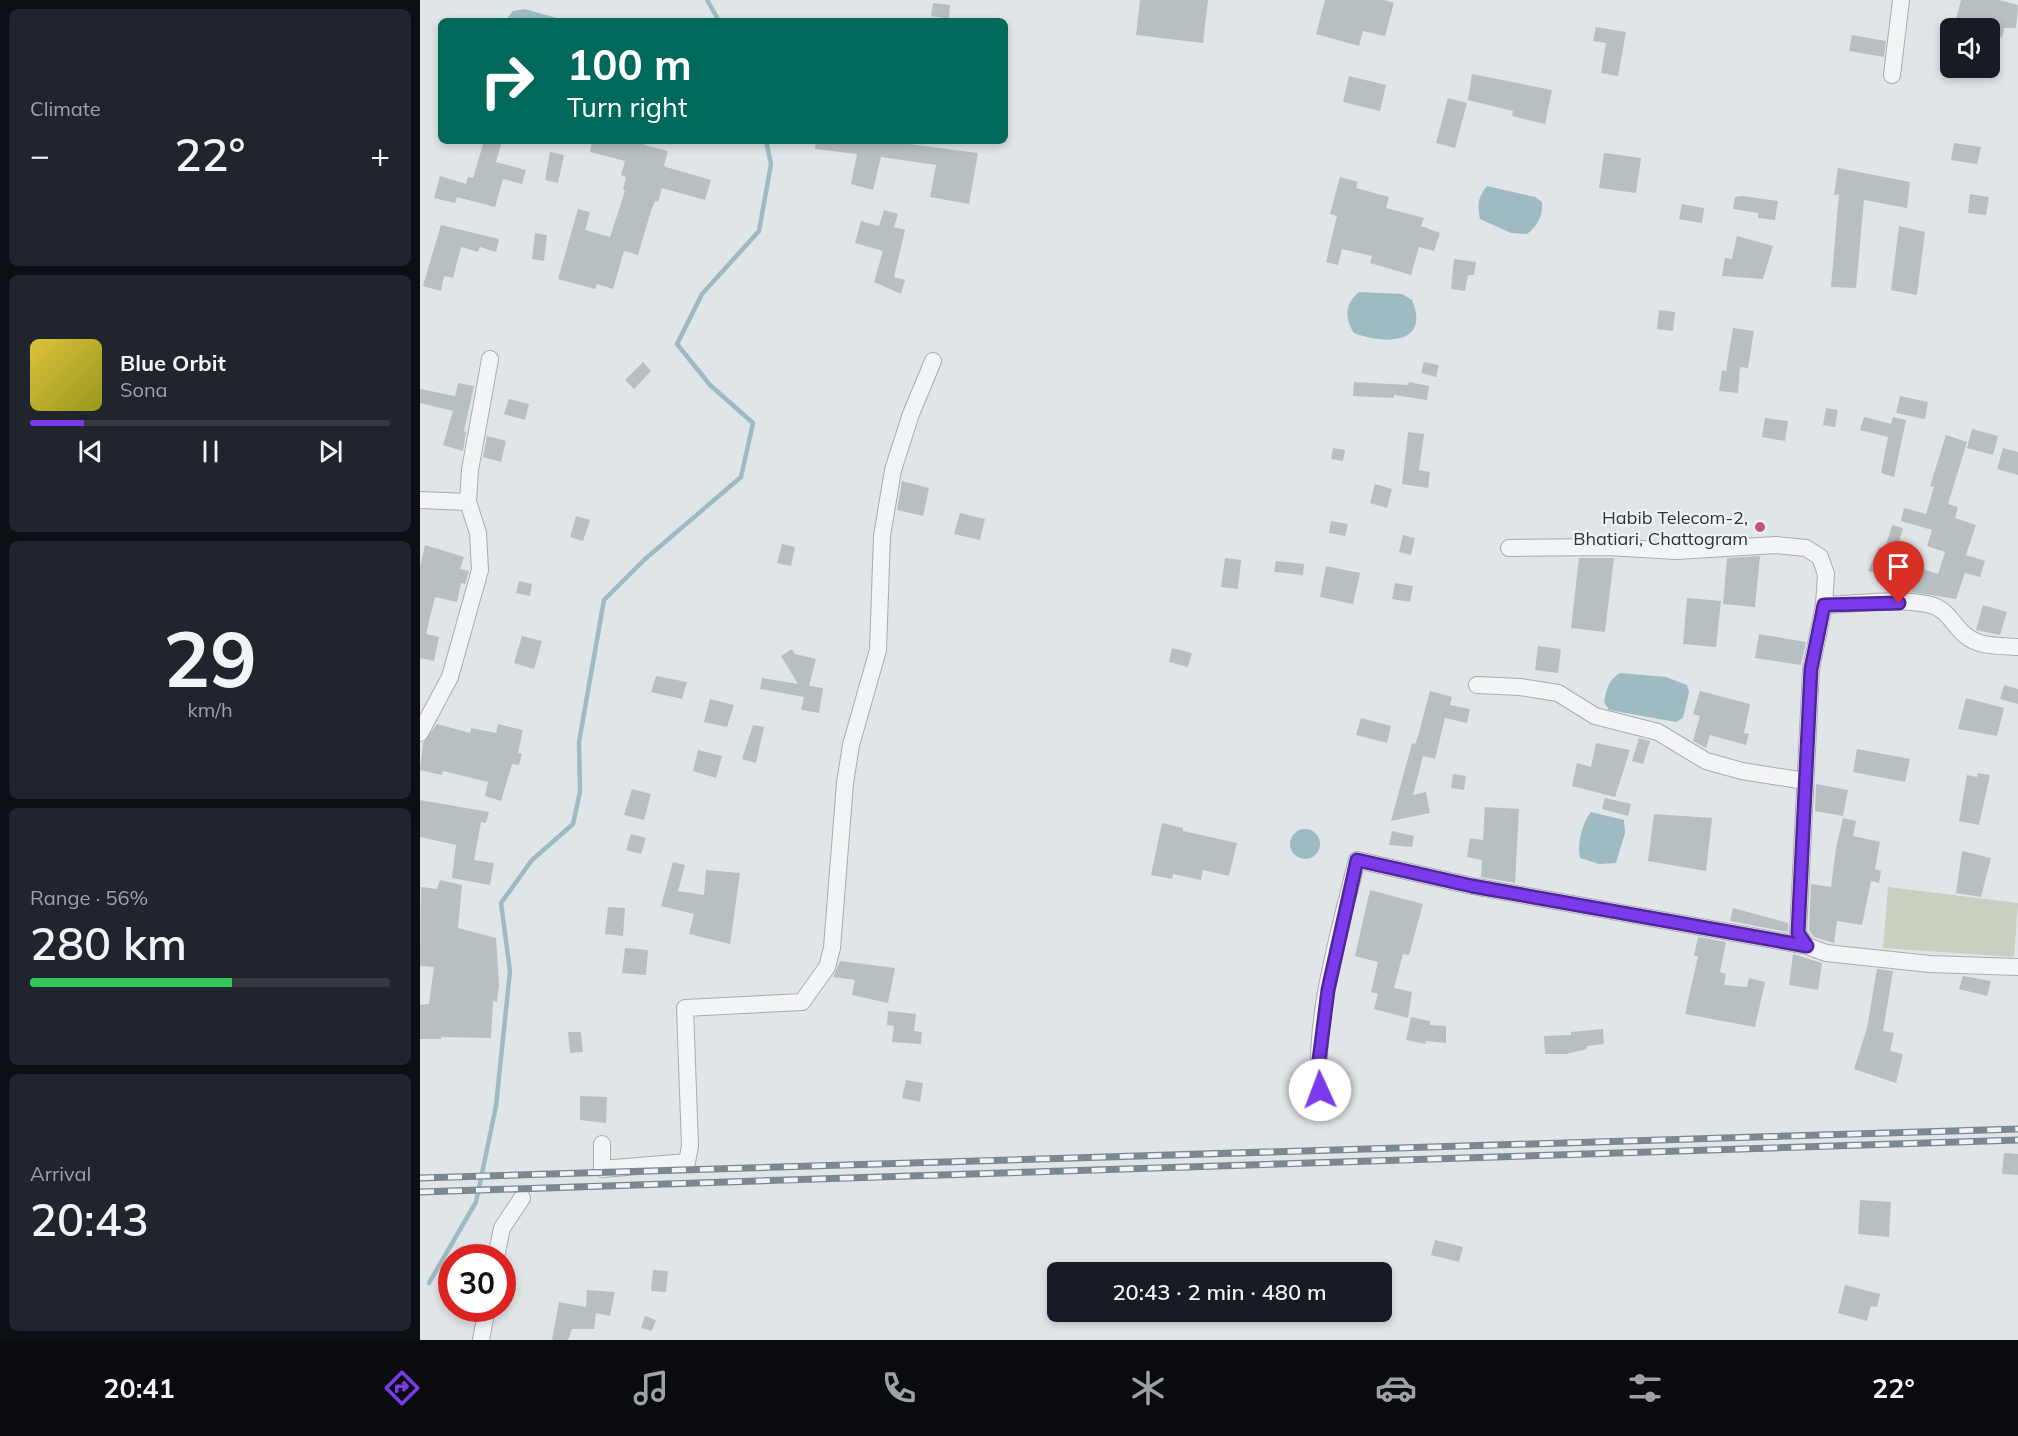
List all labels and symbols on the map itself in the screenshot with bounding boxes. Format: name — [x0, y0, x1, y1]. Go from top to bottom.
place label: Habib Telecom-2, Bhatiari, Chattogram — [1573, 506, 1748, 550]
marker: Habib Telecom-2, Bhatiari, Chattogram — [1753, 520, 1767, 534]
pin — [1873, 541, 1924, 603]
position arrow — [1288, 1058, 1352, 1122]
speed limit sign: 30 — [438, 1244, 516, 1322]

